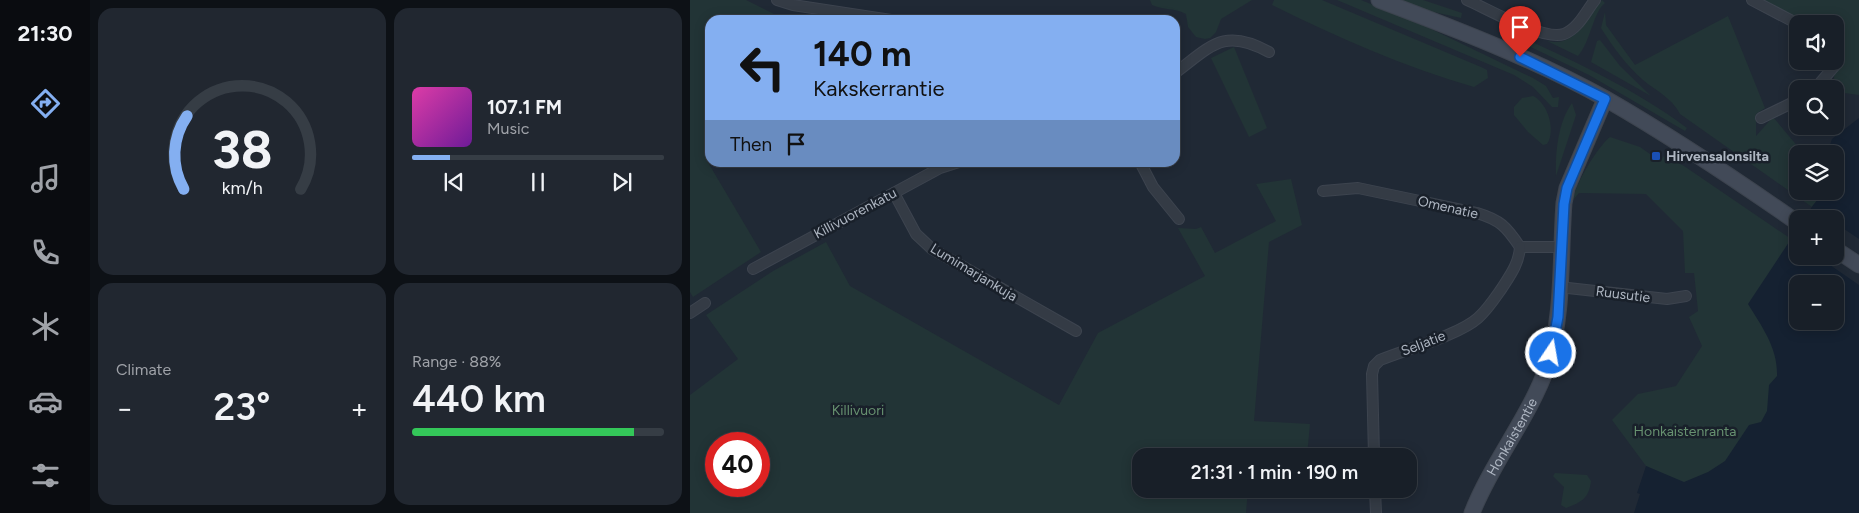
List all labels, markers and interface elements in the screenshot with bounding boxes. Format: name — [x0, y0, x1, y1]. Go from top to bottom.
pin — [1499, 6, 1541, 57]
icon: arrive — [1506, 13, 1534, 41]
map controls — [1789, 15, 1844, 330]
button: sound — [1789, 15, 1844, 70]
text: 21:30 — [17, 20, 73, 47]
text: 140 m — [813, 33, 911, 75]
icon: left — [730, 35, 795, 100]
text: Kakskerrantie — [813, 75, 945, 102]
button: search — [1789, 80, 1844, 135]
icon: directions — [28, 86, 63, 121]
text: 107.1 FM — [487, 96, 562, 119]
text: 38 — [212, 119, 272, 181]
text: Music — [487, 119, 529, 138]
icon: arrive — [782, 130, 810, 158]
text: Then — [730, 133, 772, 156]
button: layers — [1789, 145, 1844, 200]
place label: Hirvensalonsilta — [1666, 148, 1769, 165]
marker: Hirvensalonsilta — [1650, 150, 1662, 162]
icon: music — [28, 161, 63, 196]
icon: previous — [440, 168, 468, 196]
icon: pause — [524, 168, 552, 196]
icon: next — [608, 168, 636, 196]
text: km/h — [222, 177, 262, 198]
street label: Killivuorenkatu — [811, 184, 900, 242]
street label: Omenatie — [1416, 192, 1480, 223]
button: + — [1789, 210, 1844, 265]
icon: phone — [28, 235, 63, 270]
street label: Lumimarjankuja — [927, 240, 1020, 305]
button: − — [1789, 275, 1844, 330]
street label: Ruusutie — [1595, 283, 1652, 306]
icon: climate — [28, 309, 63, 344]
position arrow — [1524, 326, 1576, 378]
street label: Seljatie — [1398, 327, 1448, 360]
text: Range · 88% — [412, 352, 501, 371]
text: Climate — [116, 360, 171, 379]
text: 440 km — [412, 376, 546, 422]
icon: car — [28, 384, 63, 419]
text: 23° — [214, 384, 270, 430]
text: − — [116, 391, 133, 425]
text: + — [351, 391, 368, 425]
street label: Honkaistentie — [1483, 395, 1541, 479]
park label: Killivuori — [832, 402, 884, 419]
park label: Honkaistenranta — [1634, 423, 1736, 440]
speed limit sign: 40 — [705, 432, 770, 497]
icon: filters — [28, 458, 63, 493]
text: 21:31 · 1 min · 190 m — [1191, 461, 1358, 484]

